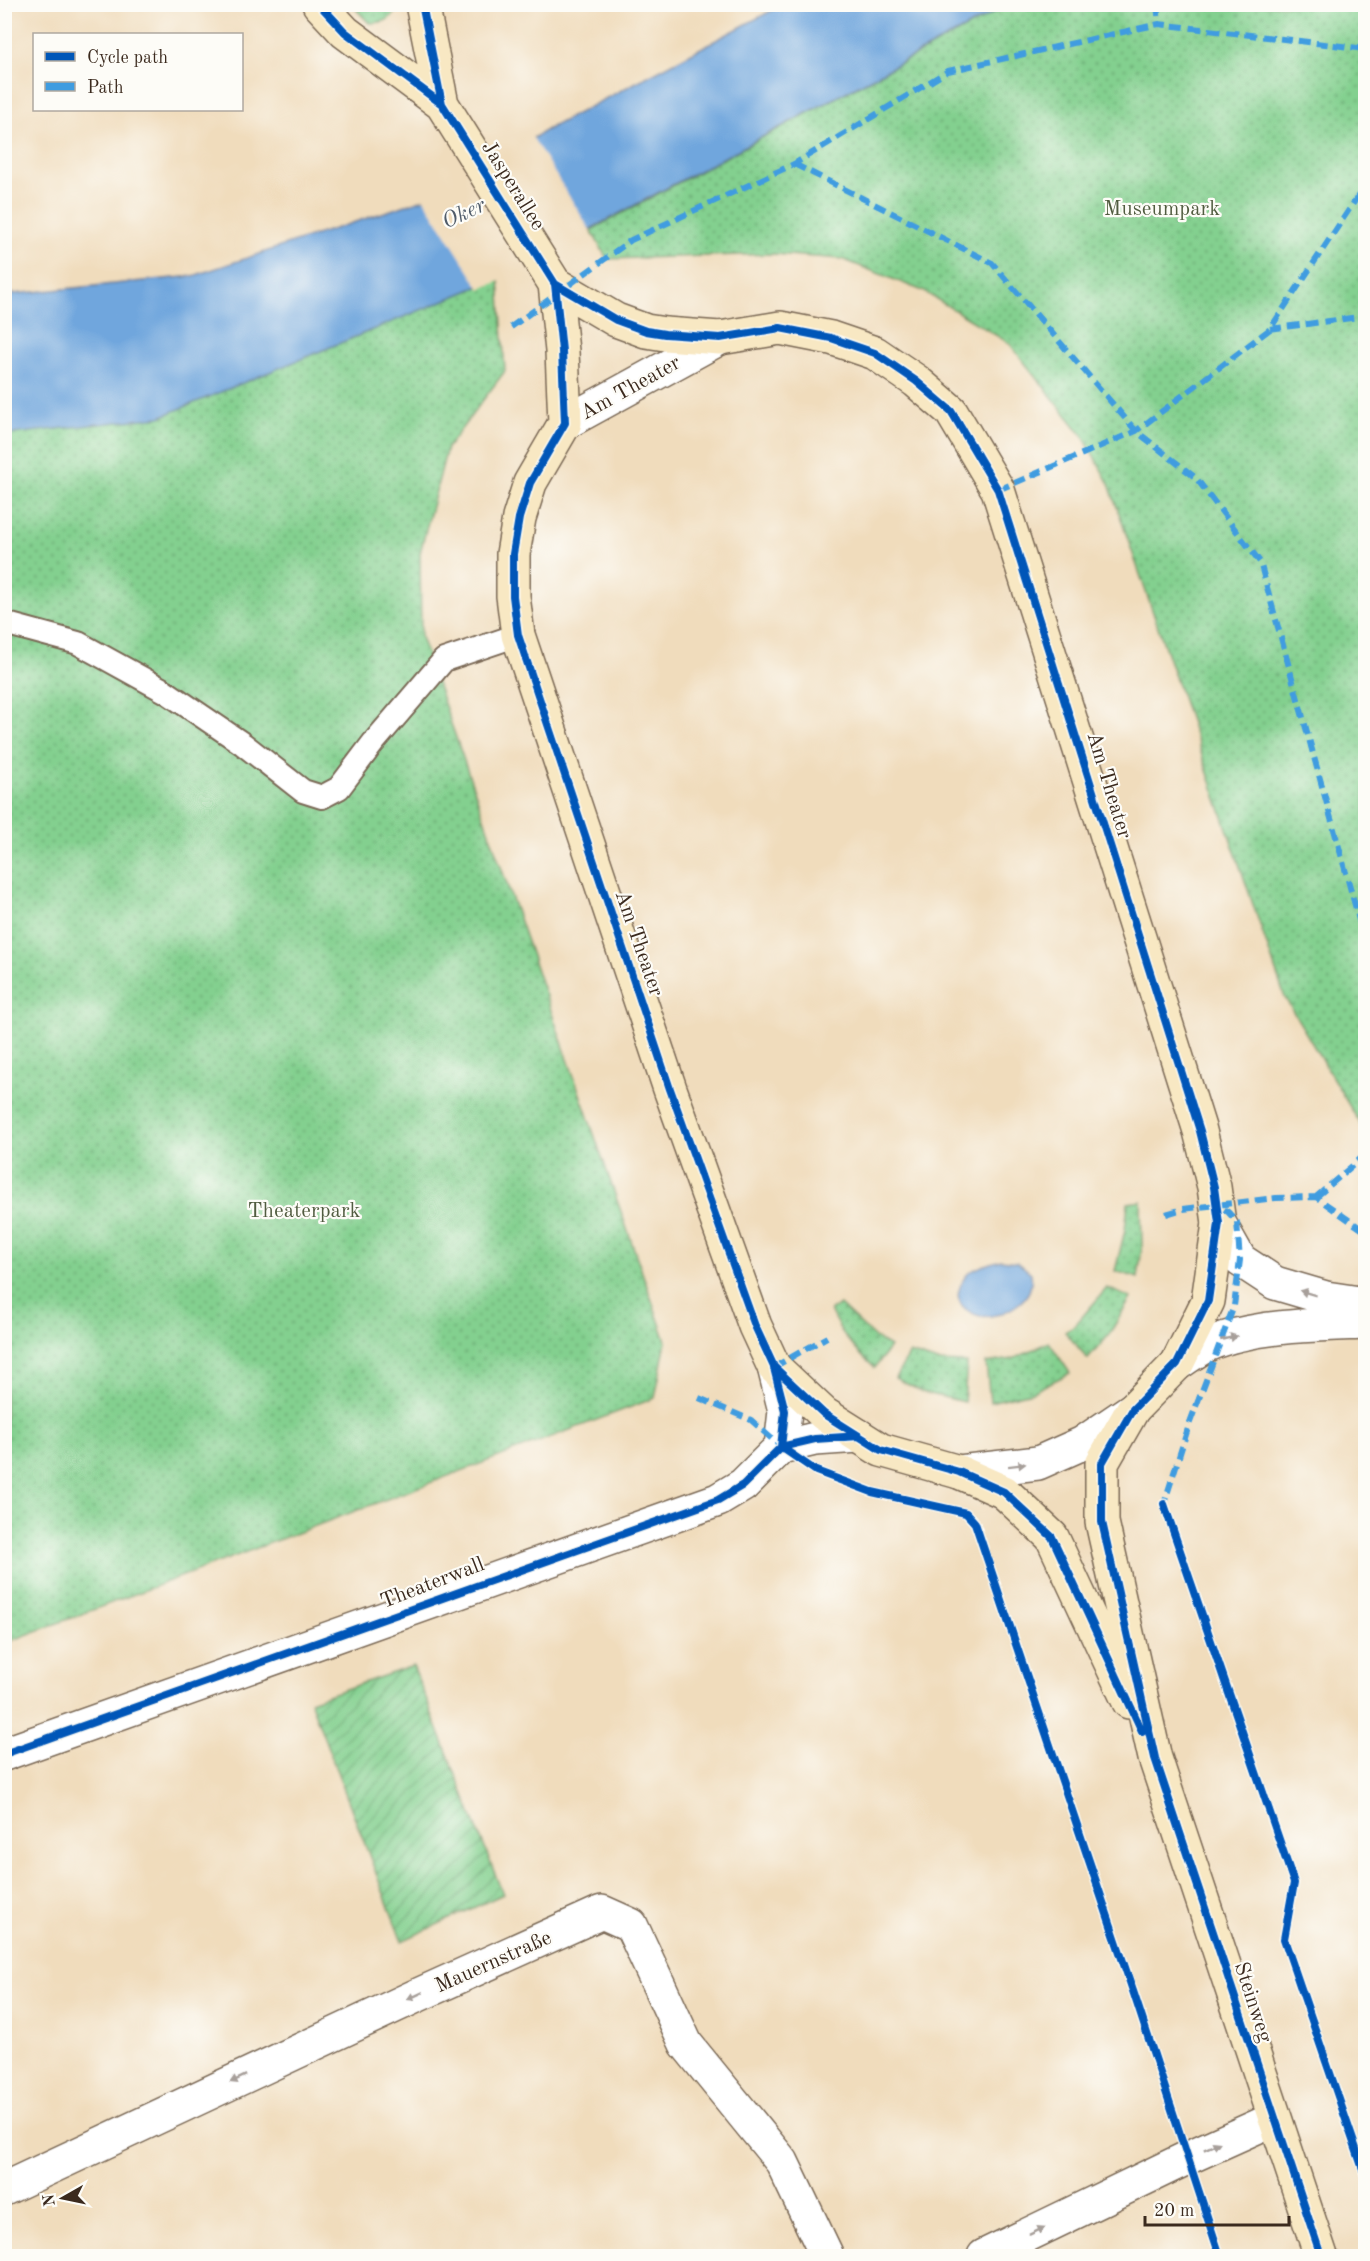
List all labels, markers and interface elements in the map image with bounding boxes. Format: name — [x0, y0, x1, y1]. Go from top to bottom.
legend — [33, 33, 243, 111]
text: Cycle path — [87, 49, 168, 67]
text: Path — [87, 79, 124, 97]
street label: Jasperallee — [477, 137, 548, 234]
water label: Oker — [439, 194, 489, 233]
park label: Museumpark — [1104, 199, 1220, 220]
street label: Am Theater — [577, 352, 685, 424]
street label: Am Theater — [1082, 729, 1135, 842]
street label: Am Theater — [611, 888, 667, 1000]
park label: Theaterpark — [248, 1201, 361, 1222]
one-way arrow — [1299, 1288, 1317, 1297]
one-way arrow — [1220, 1333, 1239, 1342]
one-way arrow — [1008, 1460, 1027, 1470]
street label: Theaterwall — [378, 1554, 488, 1613]
street label: Mauernstraße — [432, 1927, 555, 1997]
street label: Steinweg — [1230, 1960, 1276, 2046]
one-way arrow — [406, 1992, 423, 2001]
one-way arrow — [230, 2075, 247, 2084]
one-way arrow — [1204, 2141, 1222, 2151]
north arrow — [33, 2168, 93, 2228]
scale bar — [1145, 2189, 1289, 2227]
text: N — [41, 2192, 59, 2207]
text: 20 m — [1154, 2202, 1194, 2220]
one-way arrow — [1028, 2226, 1045, 2235]

